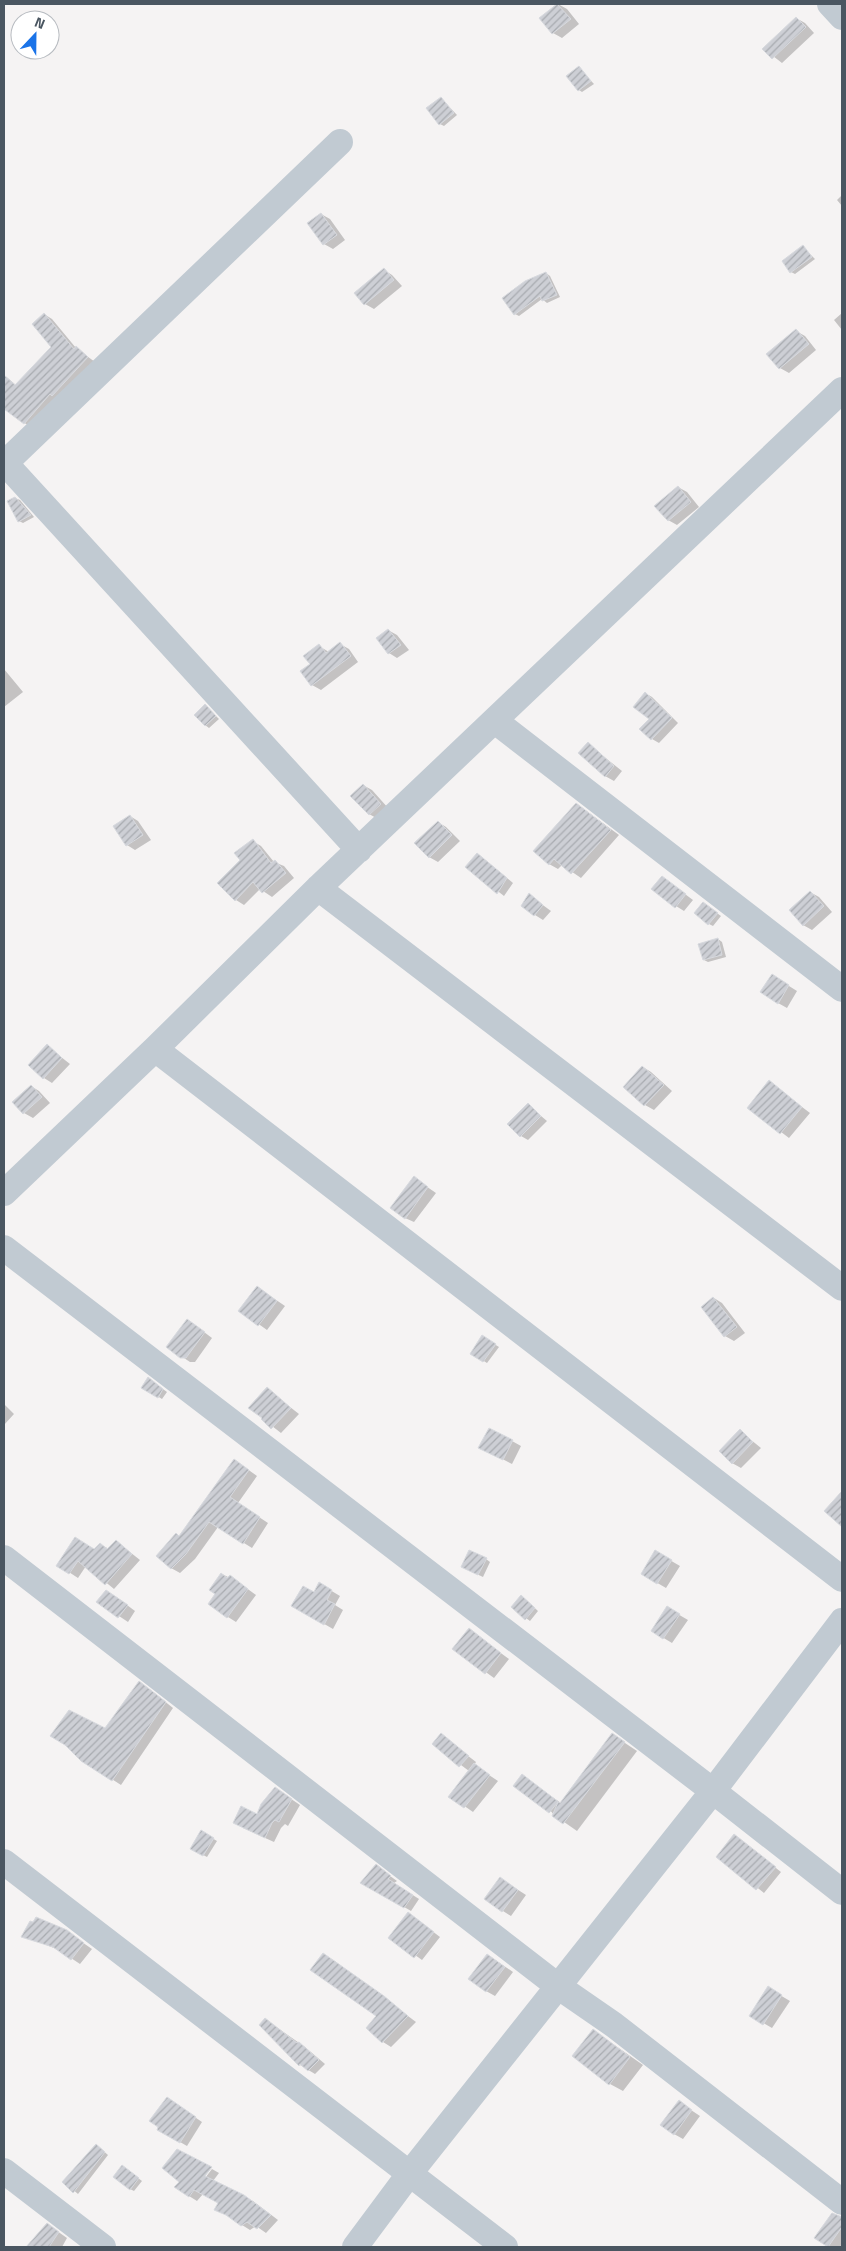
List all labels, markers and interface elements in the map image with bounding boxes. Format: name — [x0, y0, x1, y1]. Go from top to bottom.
north arrow — [10, 10, 60, 60]
text: N — [32, 11, 48, 34]

